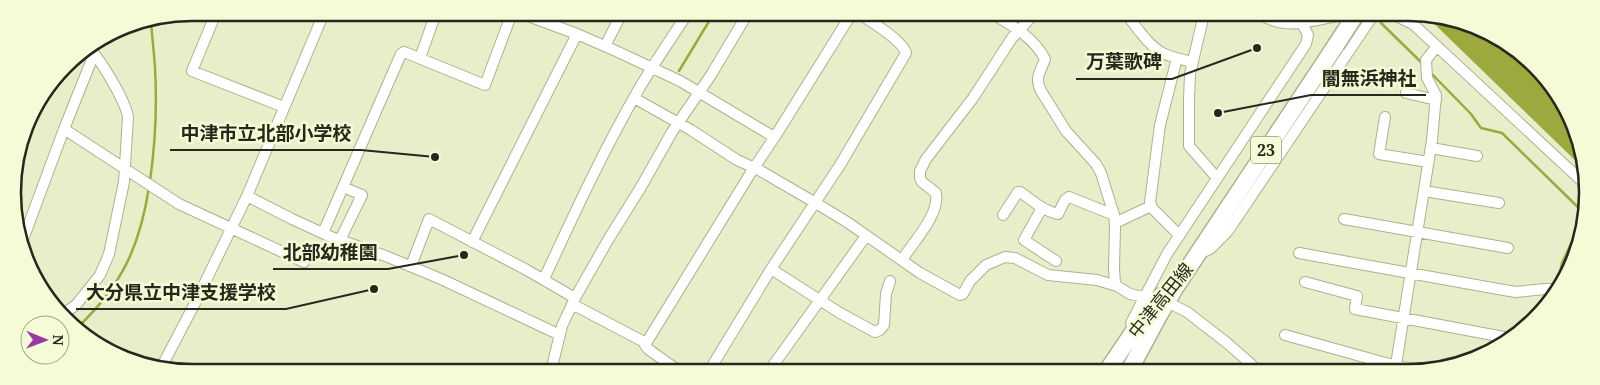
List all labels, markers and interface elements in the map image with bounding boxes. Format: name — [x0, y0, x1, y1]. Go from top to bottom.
callout: 万葉歌碑 — [1076, 45, 1172, 79]
text: 万葉歌碑 — [1086, 48, 1162, 74]
callout: 闇無浜神社 — [1311, 61, 1426, 95]
text: 闇無浜神社 — [1321, 65, 1417, 91]
callout: 中津市立北部小学校 — [170, 116, 361, 150]
text: 中津市立北部小学校 — [180, 120, 352, 146]
road number: 23 — [1251, 136, 1281, 164]
callout: 北部幼稚園 — [273, 235, 388, 269]
text: 北部幼稚園 — [282, 239, 378, 265]
street label: 中津高田線 — [1122, 257, 1198, 343]
callout: 大分県立中津支援学校 — [76, 275, 286, 309]
text: 大分県立中津支援学校 — [86, 279, 276, 305]
north arrow — [20, 315, 70, 365]
text: N — [49, 335, 68, 346]

